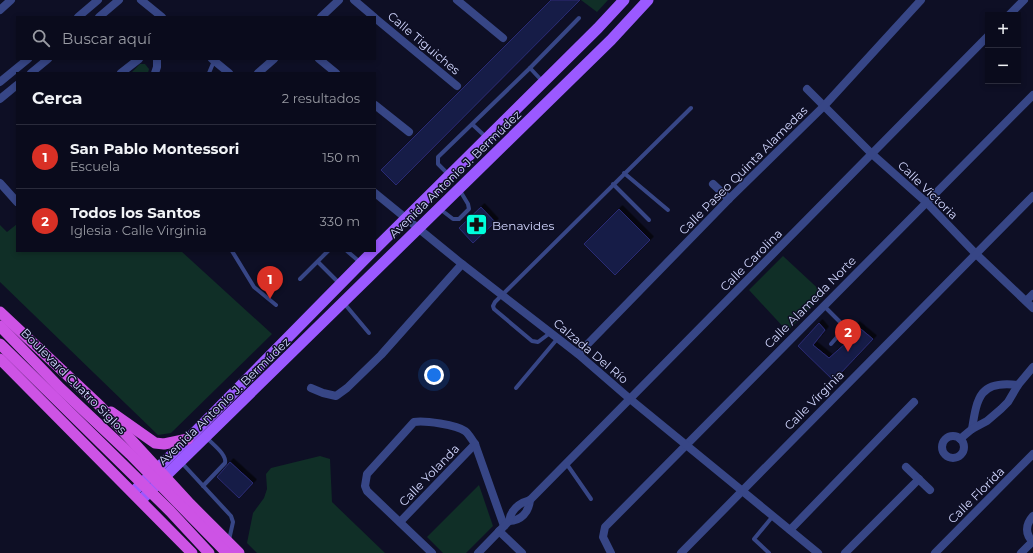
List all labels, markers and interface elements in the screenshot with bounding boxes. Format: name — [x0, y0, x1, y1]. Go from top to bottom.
street label: Calle Tiguiches — [385, 8, 463, 78]
map controls — [985, 12, 1021, 84]
button: + — [985, 12, 1021, 48]
search box — [16, 16, 376, 60]
icon: search — [30, 27, 52, 49]
text: Buscar aquí — [62, 29, 151, 48]
button: − — [985, 48, 1021, 84]
text: Cerca — [32, 88, 82, 108]
text: 2 resultados — [282, 90, 360, 106]
street label: Calle Paseo Quinta Alamedas — [675, 102, 811, 238]
street label: Avenida Antonio J. Bermúdez — [386, 107, 524, 241]
text: San Pablo Montessori — [70, 139, 239, 158]
text: 1 — [42, 149, 48, 165]
text: 150 m — [322, 149, 360, 165]
text: Escuela — [70, 158, 120, 174]
street label: Calle Victoria — [895, 158, 961, 222]
text: Todos los Santos — [70, 203, 201, 222]
pharmacy icon: Benavides — [464, 212, 490, 238]
text: 2 — [41, 213, 49, 229]
text: 330 m — [320, 213, 360, 229]
place label: Benavides — [492, 218, 554, 233]
text: Iglesia · Calle Virginia — [70, 222, 207, 238]
street label: Calle Carolina — [717, 226, 785, 294]
street label: Calle Alameda Norte — [761, 253, 859, 351]
pin: 1 — [257, 266, 283, 299]
street label: Calzada Del Río — [550, 315, 632, 387]
pin: 2 — [835, 319, 861, 352]
street label: Boulevard Cuatro Siglos — [18, 325, 130, 437]
street label: Avenida Antonio J. Bermúdez — [155, 334, 293, 468]
your location — [424, 365, 444, 385]
street label: Calle Virginia — [781, 367, 847, 433]
street label: Calle Yolanda — [396, 441, 462, 509]
street label: Calle Florida — [945, 464, 1007, 526]

